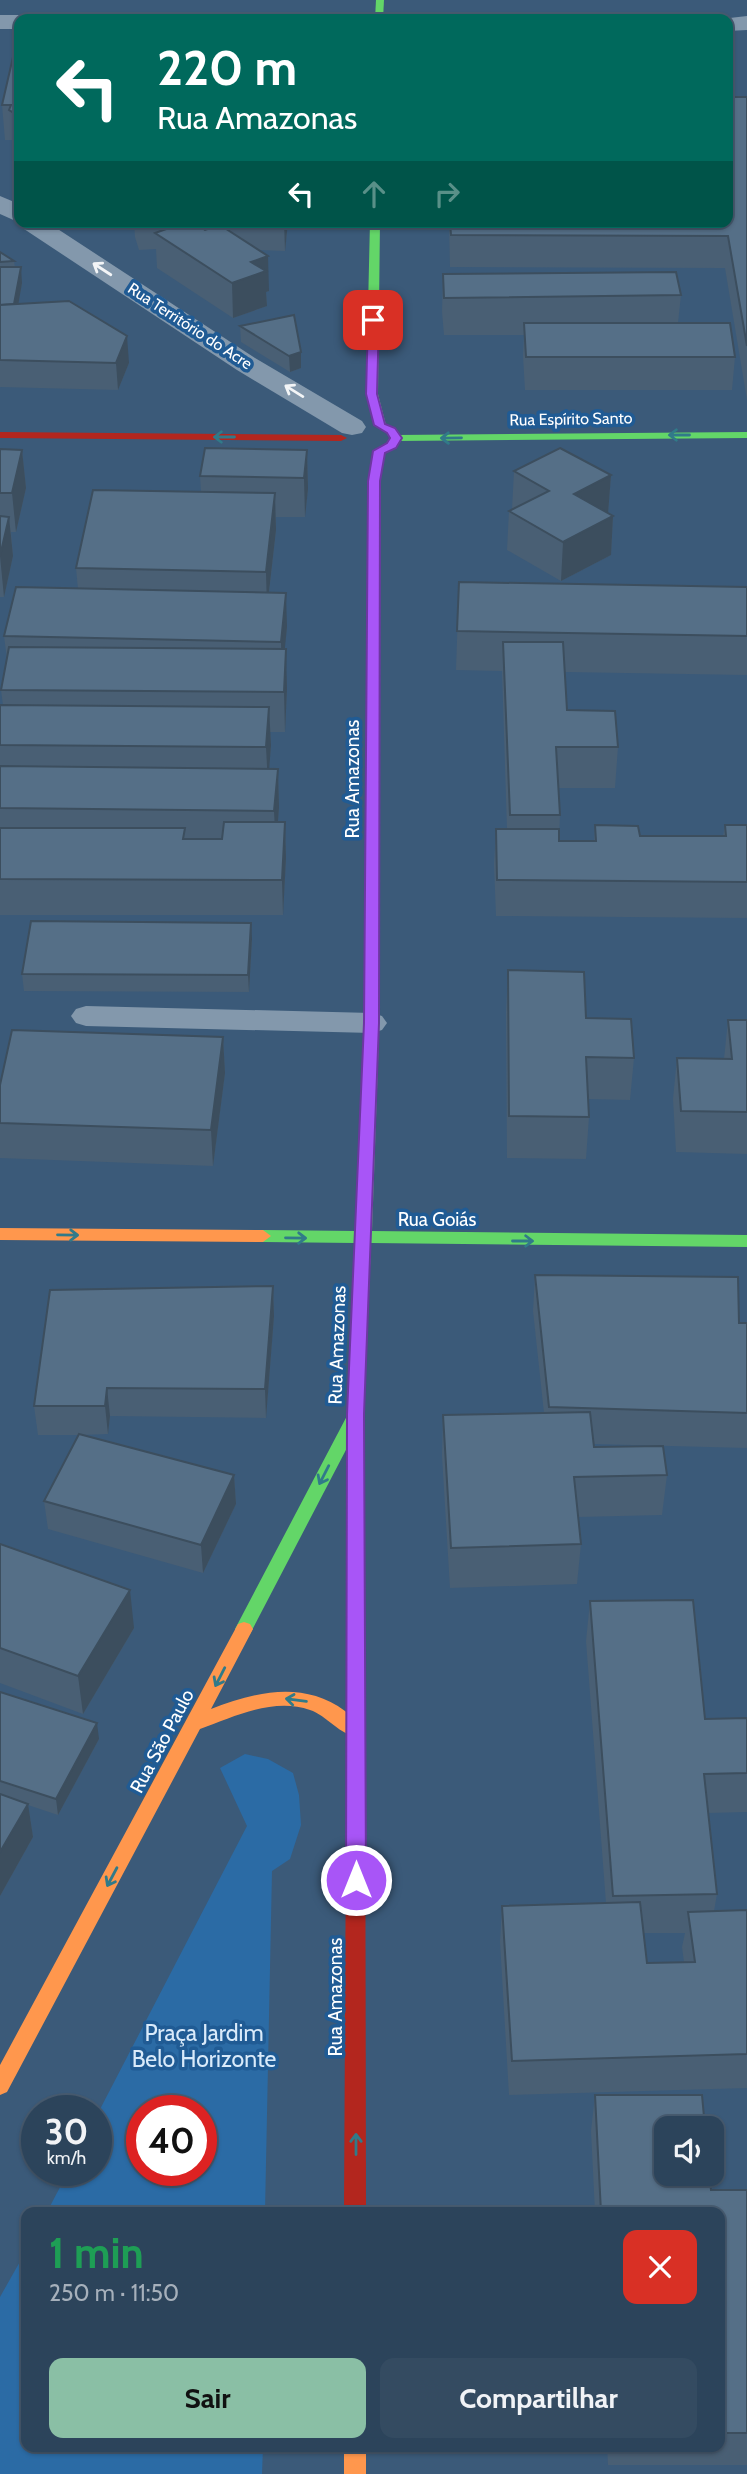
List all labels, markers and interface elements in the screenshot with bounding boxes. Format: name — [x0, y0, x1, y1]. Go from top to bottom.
text: 220 m — [157, 38, 297, 97]
icon: left — [42, 42, 133, 133]
text: Rua Amazonas — [157, 98, 357, 137]
icon: left — [282, 175, 320, 213]
icon: ahead — [355, 175, 393, 213]
icon: right — [428, 175, 466, 213]
one-way arrow — [92, 262, 112, 276]
street label: Rua Território do Acre — [124, 279, 256, 373]
pin — [343, 290, 403, 350]
icon: arrive — [354, 301, 392, 339]
one-way arrow — [284, 384, 304, 398]
street label: Rua Espírito Santo — [509, 408, 633, 430]
one-way arrow — [668, 428, 691, 442]
one-way arrow — [213, 430, 236, 444]
one-way arrow — [440, 431, 463, 444]
street label: Rua Amazonas — [341, 719, 364, 838]
street label: Rua Goiás — [398, 1208, 476, 1231]
one-way arrow — [56, 1228, 79, 1242]
one-way arrow — [284, 1232, 307, 1245]
one-way arrow — [511, 1234, 534, 1248]
street label: Rua Amazonas — [323, 1285, 351, 1405]
one-way arrow — [317, 1464, 331, 1485]
one-way arrow — [212, 1666, 226, 1687]
street label: Rua São Paulo — [125, 1685, 199, 1797]
one-way arrow — [285, 1694, 307, 1707]
position arrow — [319, 1843, 393, 1917]
one-way arrow — [105, 1867, 119, 1887]
street label: Rua Amazonas — [324, 1937, 347, 2056]
park label: Praça Jardim Belo Horizonte — [132, 2019, 277, 2073]
speed limit sign: 40 — [126, 2095, 217, 2186]
text: 30 — [45, 2110, 88, 2153]
map controls — [654, 2116, 724, 2186]
button: sound — [654, 2116, 724, 2186]
one-way arrow — [349, 2133, 363, 2156]
text: km/h — [47, 2147, 86, 2169]
text: 1 min — [49, 2227, 144, 2279]
button: close — [623, 2230, 697, 2304]
text: 250 m · 11:50 — [49, 2279, 179, 2307]
button: Sair — [49, 2358, 366, 2438]
button: Compartilhar — [380, 2358, 697, 2438]

